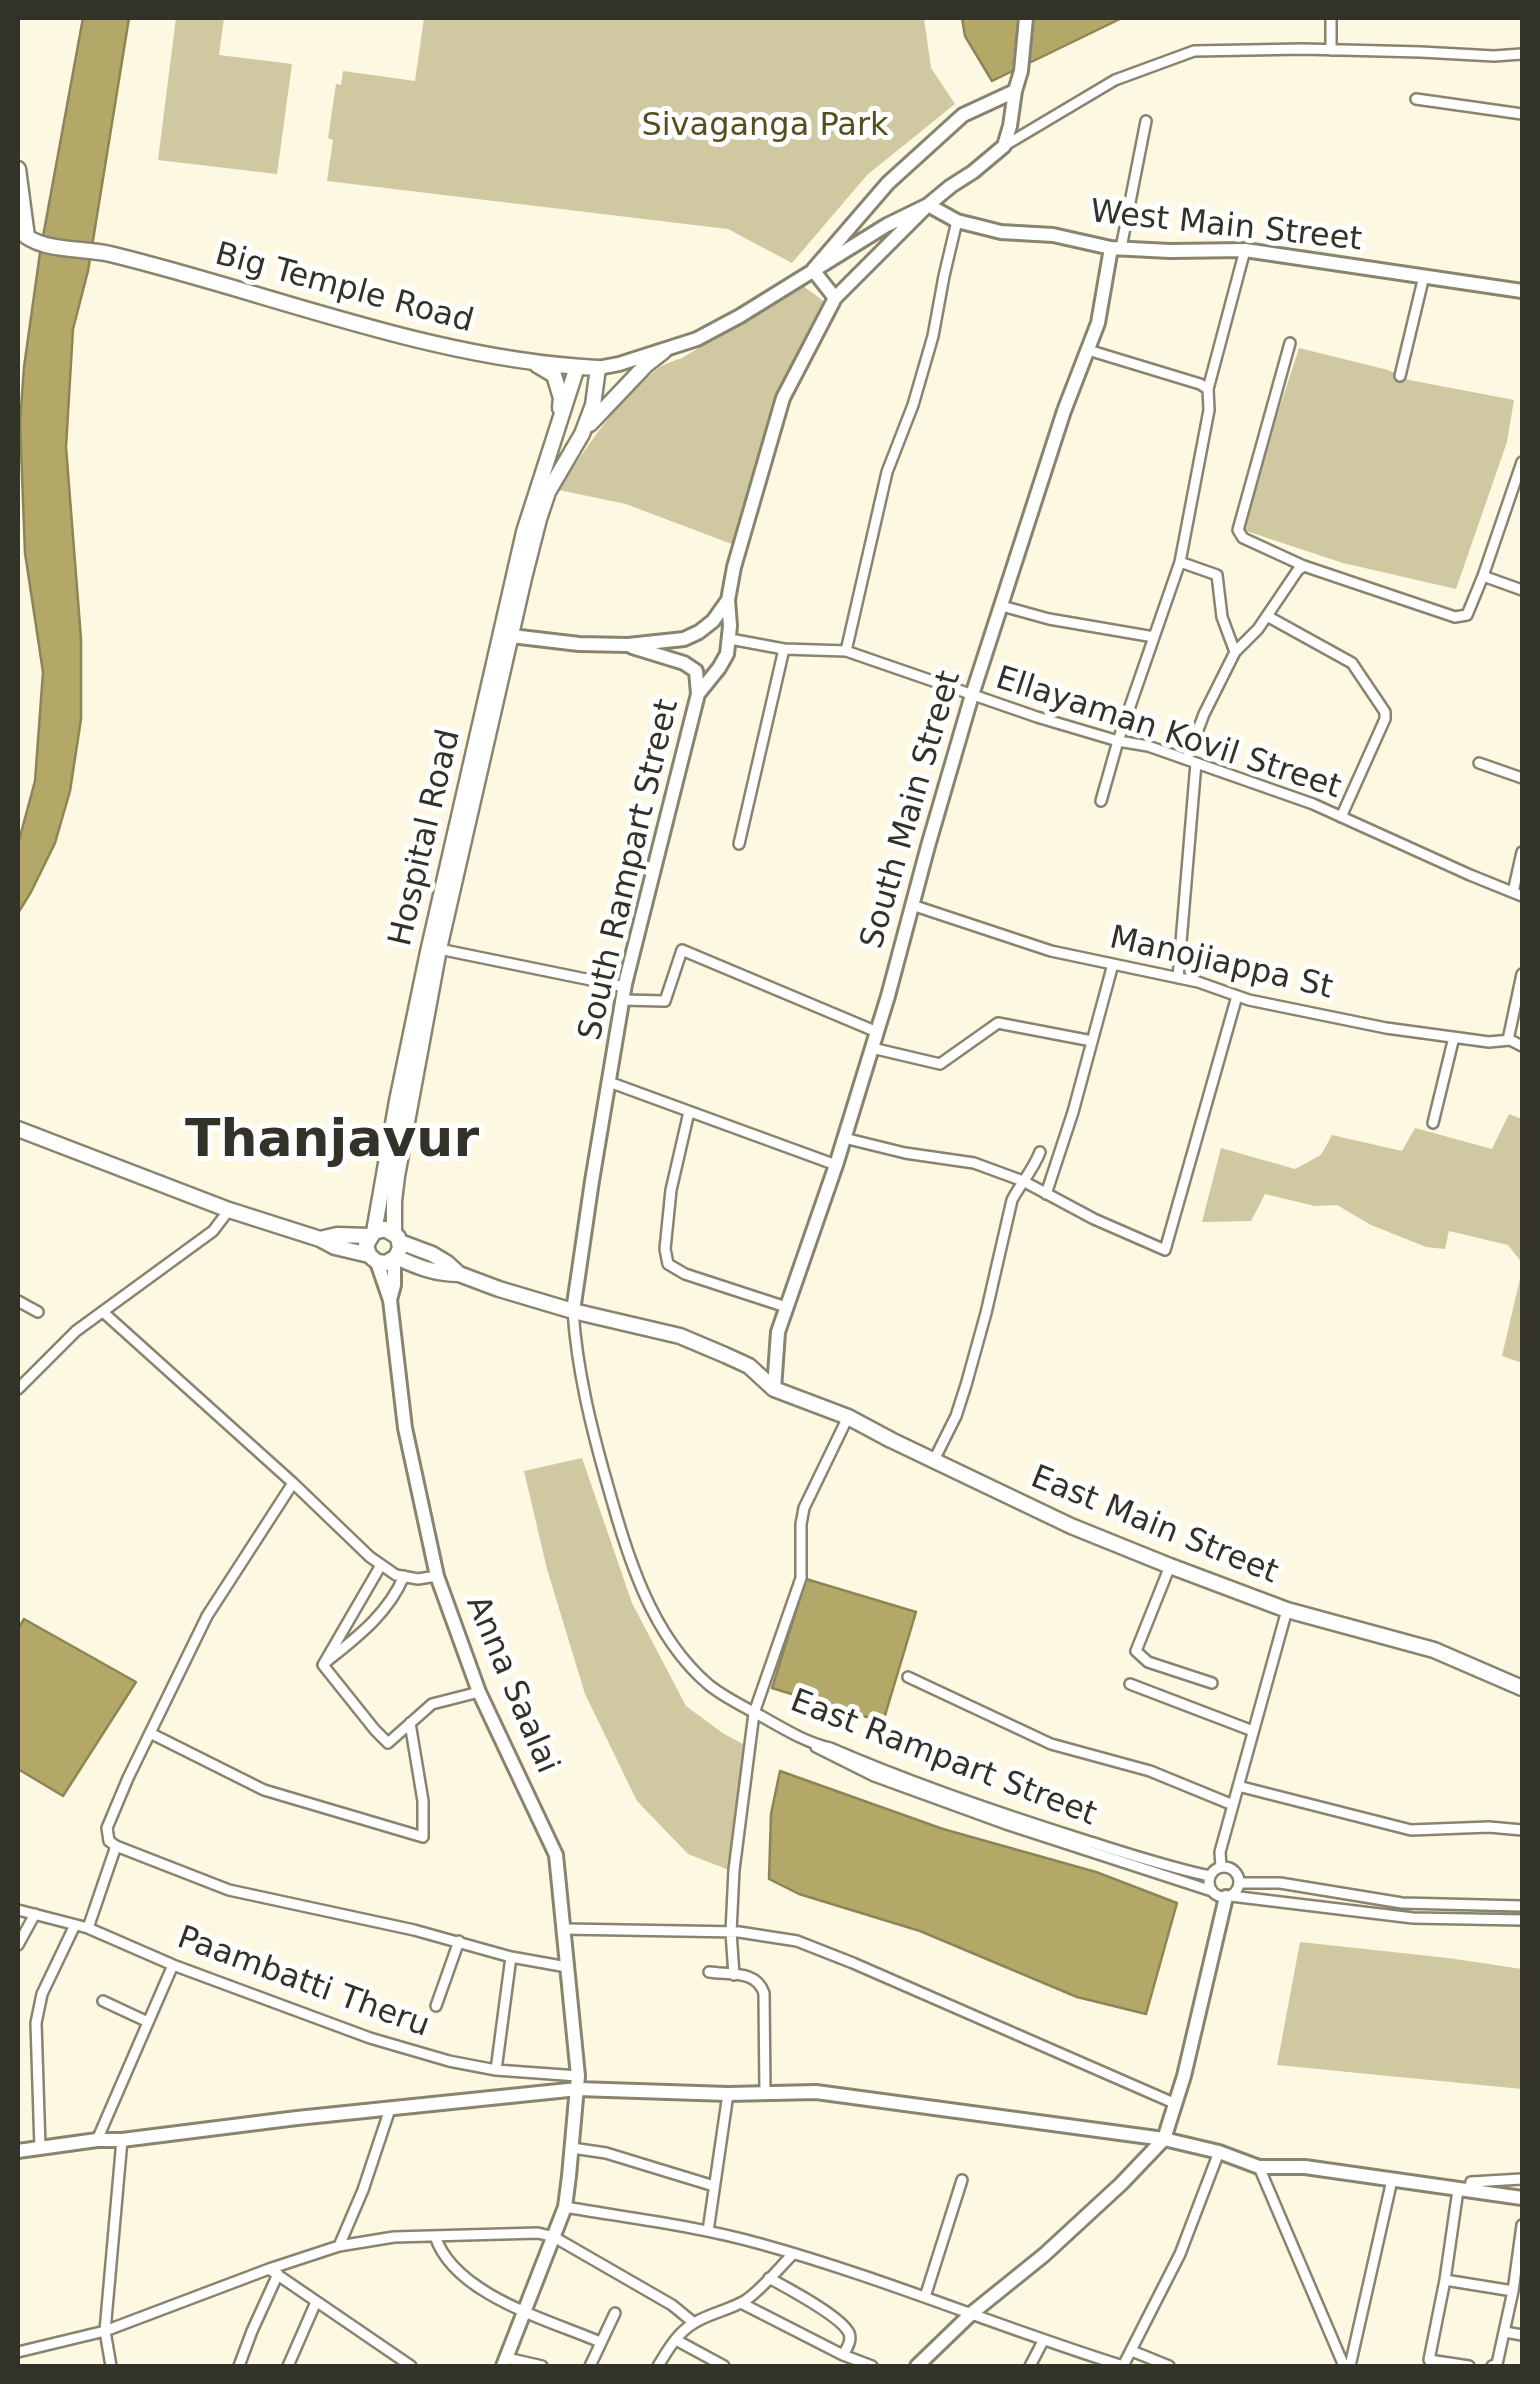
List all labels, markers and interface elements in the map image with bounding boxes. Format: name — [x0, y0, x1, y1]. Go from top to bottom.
park label: Sivaganga Park — [641, 108, 889, 146]
street label: West Main Street — [1088, 194, 1364, 260]
street label: Big Temple Road — [211, 236, 477, 342]
street label: Ellayaman Kovil Street — [991, 660, 1345, 808]
street label: South Main Street — [854, 667, 970, 953]
street label: South Rampart Street — [572, 696, 688, 1044]
street label: Hospital Road — [382, 726, 470, 950]
street label: Manojiappa St — [1106, 920, 1336, 1008]
district label: Thanjavur — [185, 1111, 479, 1173]
street label: East Main Street — [1025, 1459, 1283, 1593]
street label: Anna Saalai — [456, 1590, 566, 1780]
street label: East Rampart Street — [785, 1683, 1101, 1835]
street label: Paambatti Theru — [172, 1920, 434, 2046]

